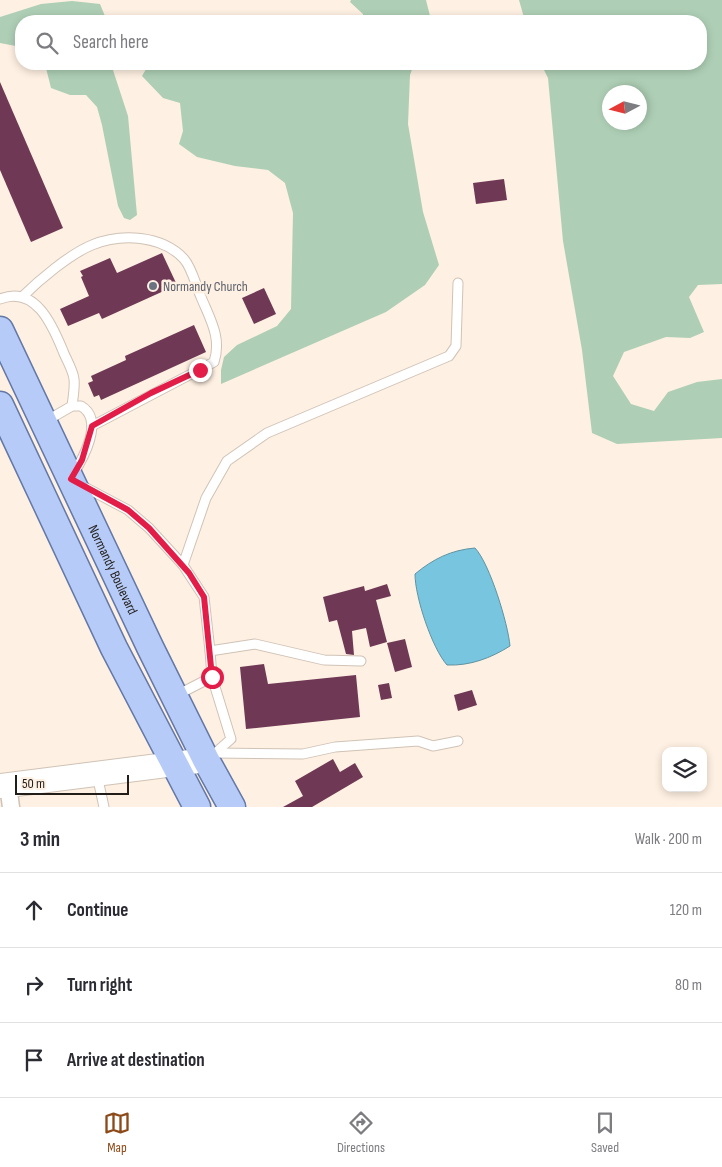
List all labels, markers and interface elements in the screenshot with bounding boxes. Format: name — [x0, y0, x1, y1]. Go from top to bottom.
search box — [15, 15, 707, 70]
icon: search — [33, 29, 61, 57]
text: Search here — [73, 31, 149, 54]
north arrow — [602, 85, 647, 130]
place label: Normandy Church — [163, 278, 248, 295]
marker: Normandy Church — [147, 280, 159, 292]
route end — [189, 359, 212, 382]
street label: Normandy Boulevard — [84, 522, 141, 617]
route start — [201, 666, 224, 689]
map controls — [662, 747, 707, 792]
button: layers — [662, 747, 707, 792]
scale bar — [15, 772, 129, 795]
text: 50 m — [22, 775, 45, 792]
text: 3 min — [20, 827, 60, 852]
text: Walk · 200 m — [635, 830, 702, 849]
icon: ahead — [20, 896, 48, 924]
text: Continue — [67, 899, 128, 922]
text: 120 m — [670, 901, 702, 920]
icon: right — [20, 971, 48, 999]
text: Turn right — [67, 974, 132, 997]
text: 80 m — [675, 976, 702, 995]
icon: arrive — [20, 1046, 48, 1074]
text: Arrive at destination — [67, 1049, 205, 1072]
tab: Map — [103, 1109, 131, 1156]
tab: Directions — [337, 1109, 385, 1156]
tab: Saved — [591, 1109, 619, 1156]

